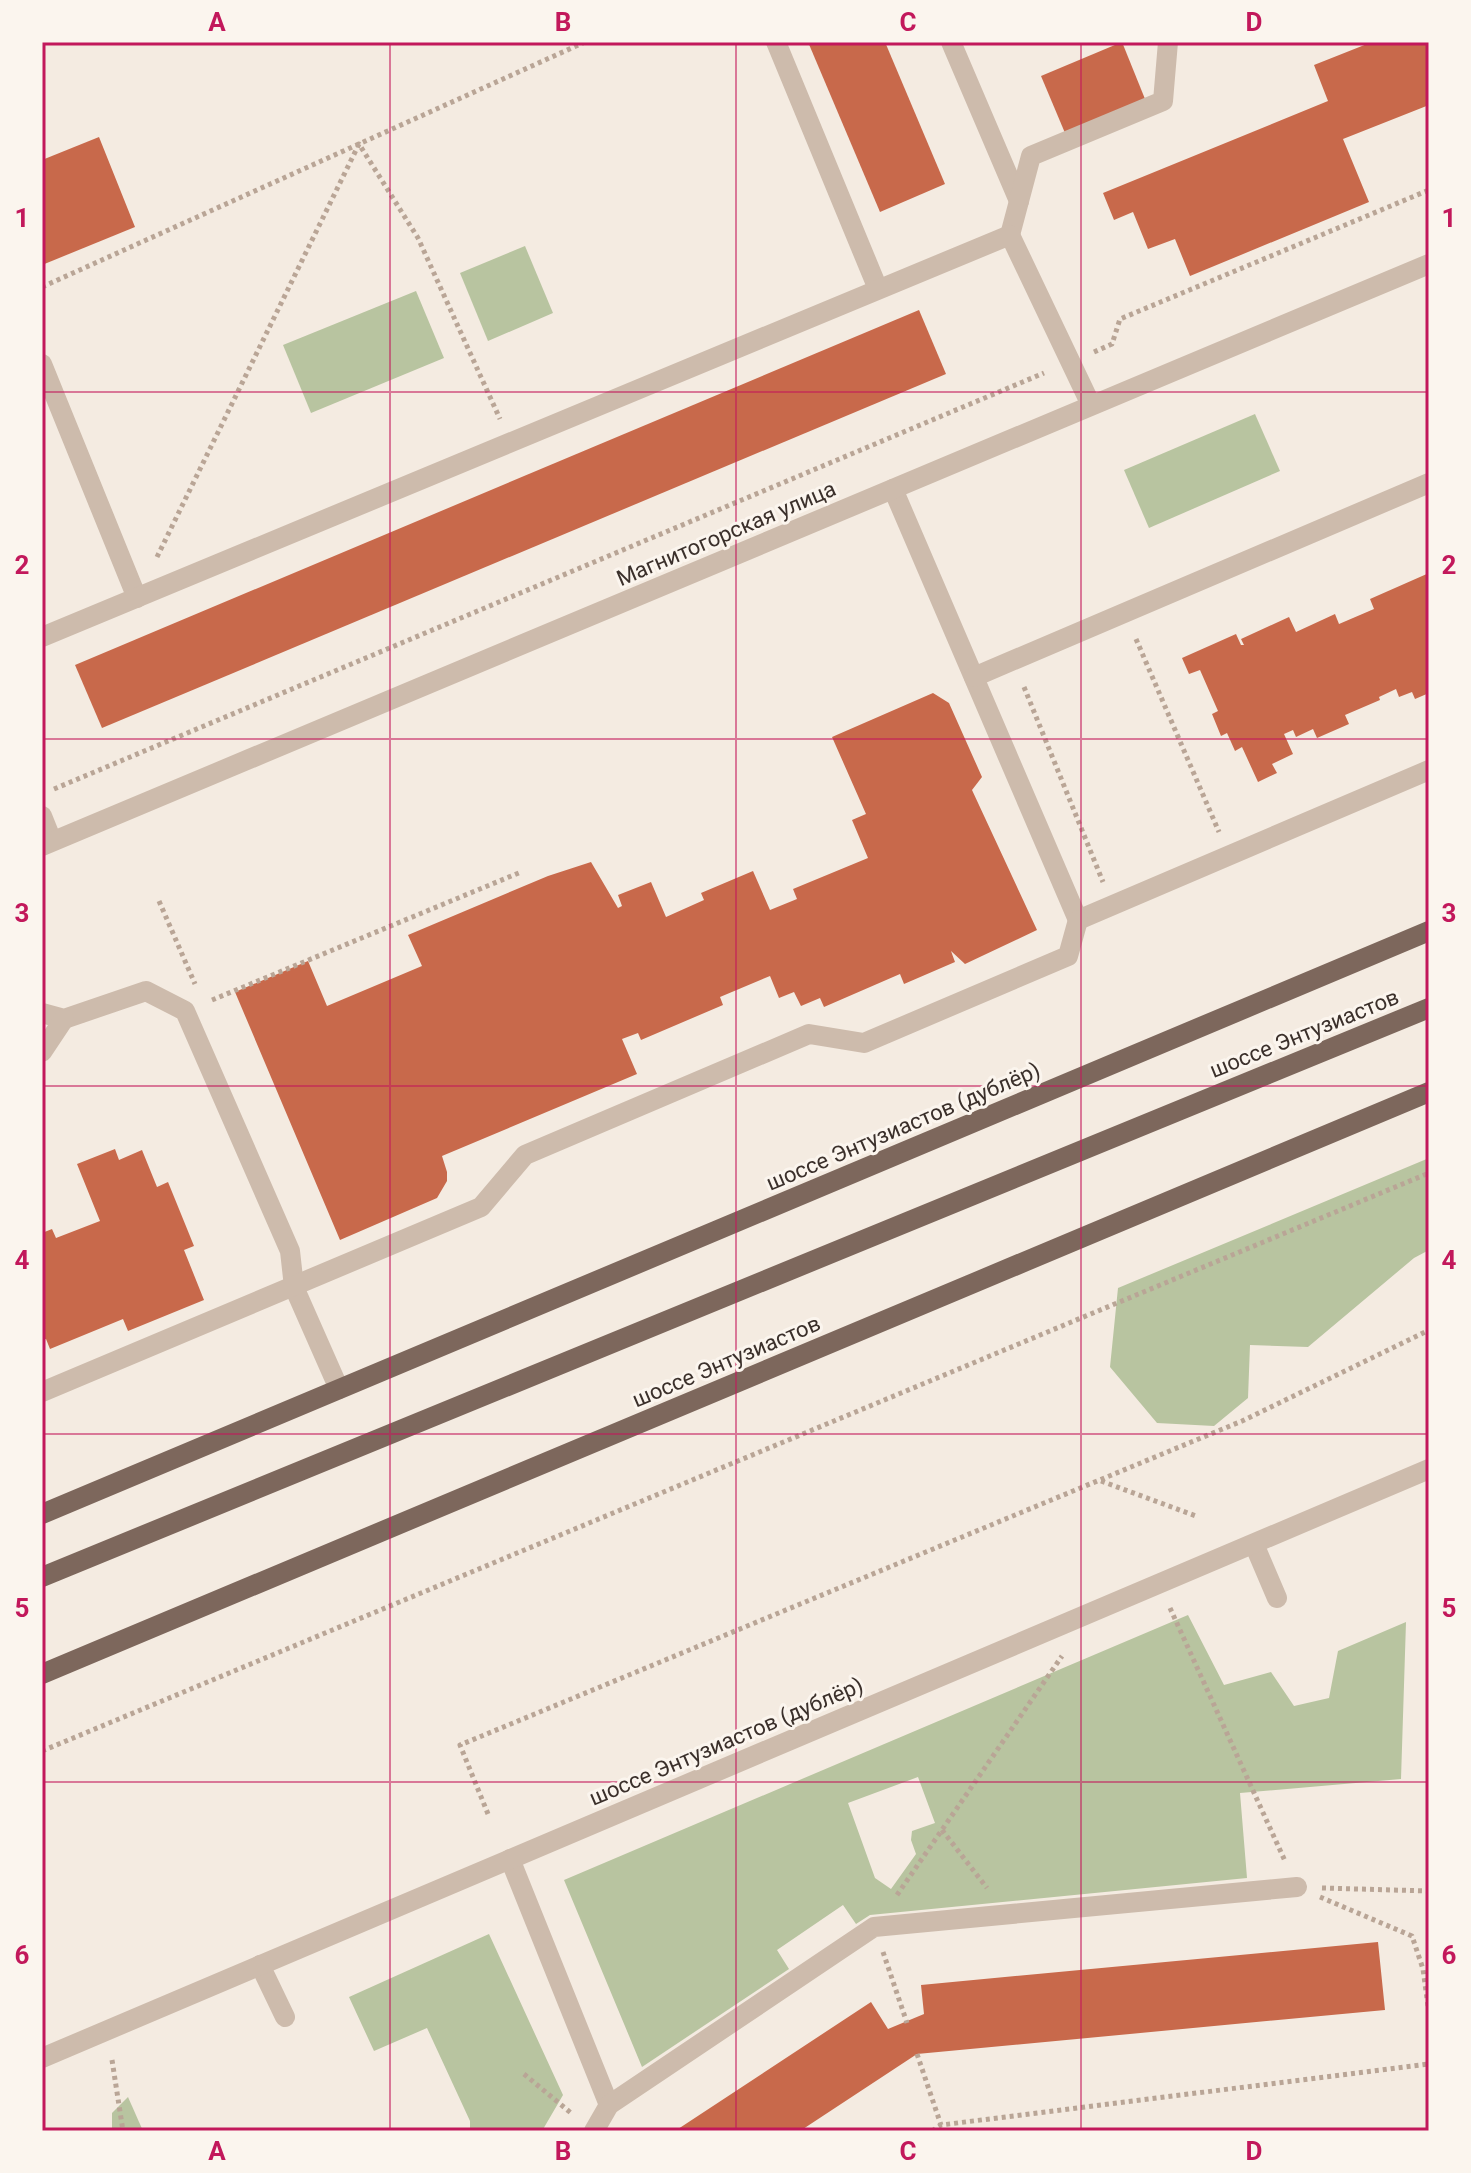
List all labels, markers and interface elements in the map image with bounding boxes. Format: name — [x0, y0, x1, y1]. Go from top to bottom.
text: A — [208, 7, 226, 37]
text: B — [555, 7, 571, 37]
text: C — [899, 7, 917, 37]
text: D — [1246, 7, 1262, 37]
text: 1 — [15, 203, 29, 233]
text: 1 — [1442, 203, 1456, 233]
street label: Магнитогорская улица — [613, 476, 840, 591]
text: 2 — [15, 550, 29, 580]
text: 2 — [1442, 550, 1456, 580]
text: 3 — [15, 898, 29, 928]
text: 3 — [1442, 898, 1456, 928]
street label: шоссе Энтузиастов — [1206, 984, 1402, 1083]
street label: шоссе Энтузиастов (дублёр) — [763, 1057, 1044, 1197]
text: 4 — [15, 1245, 30, 1275]
text: 4 — [1442, 1245, 1457, 1275]
street label: шоссе Энтузиастов — [628, 1311, 824, 1412]
text: 5 — [15, 1593, 29, 1623]
text: 5 — [1442, 1593, 1456, 1623]
street label: шоссе Энтузиастов (дублёр) — [586, 1672, 867, 1812]
text: 6 — [15, 1940, 30, 1970]
text: 6 — [1442, 1940, 1457, 1970]
text: A — [208, 2136, 226, 2166]
text: B — [555, 2136, 571, 2166]
text: C — [899, 2136, 917, 2166]
text: D — [1246, 2136, 1262, 2166]

